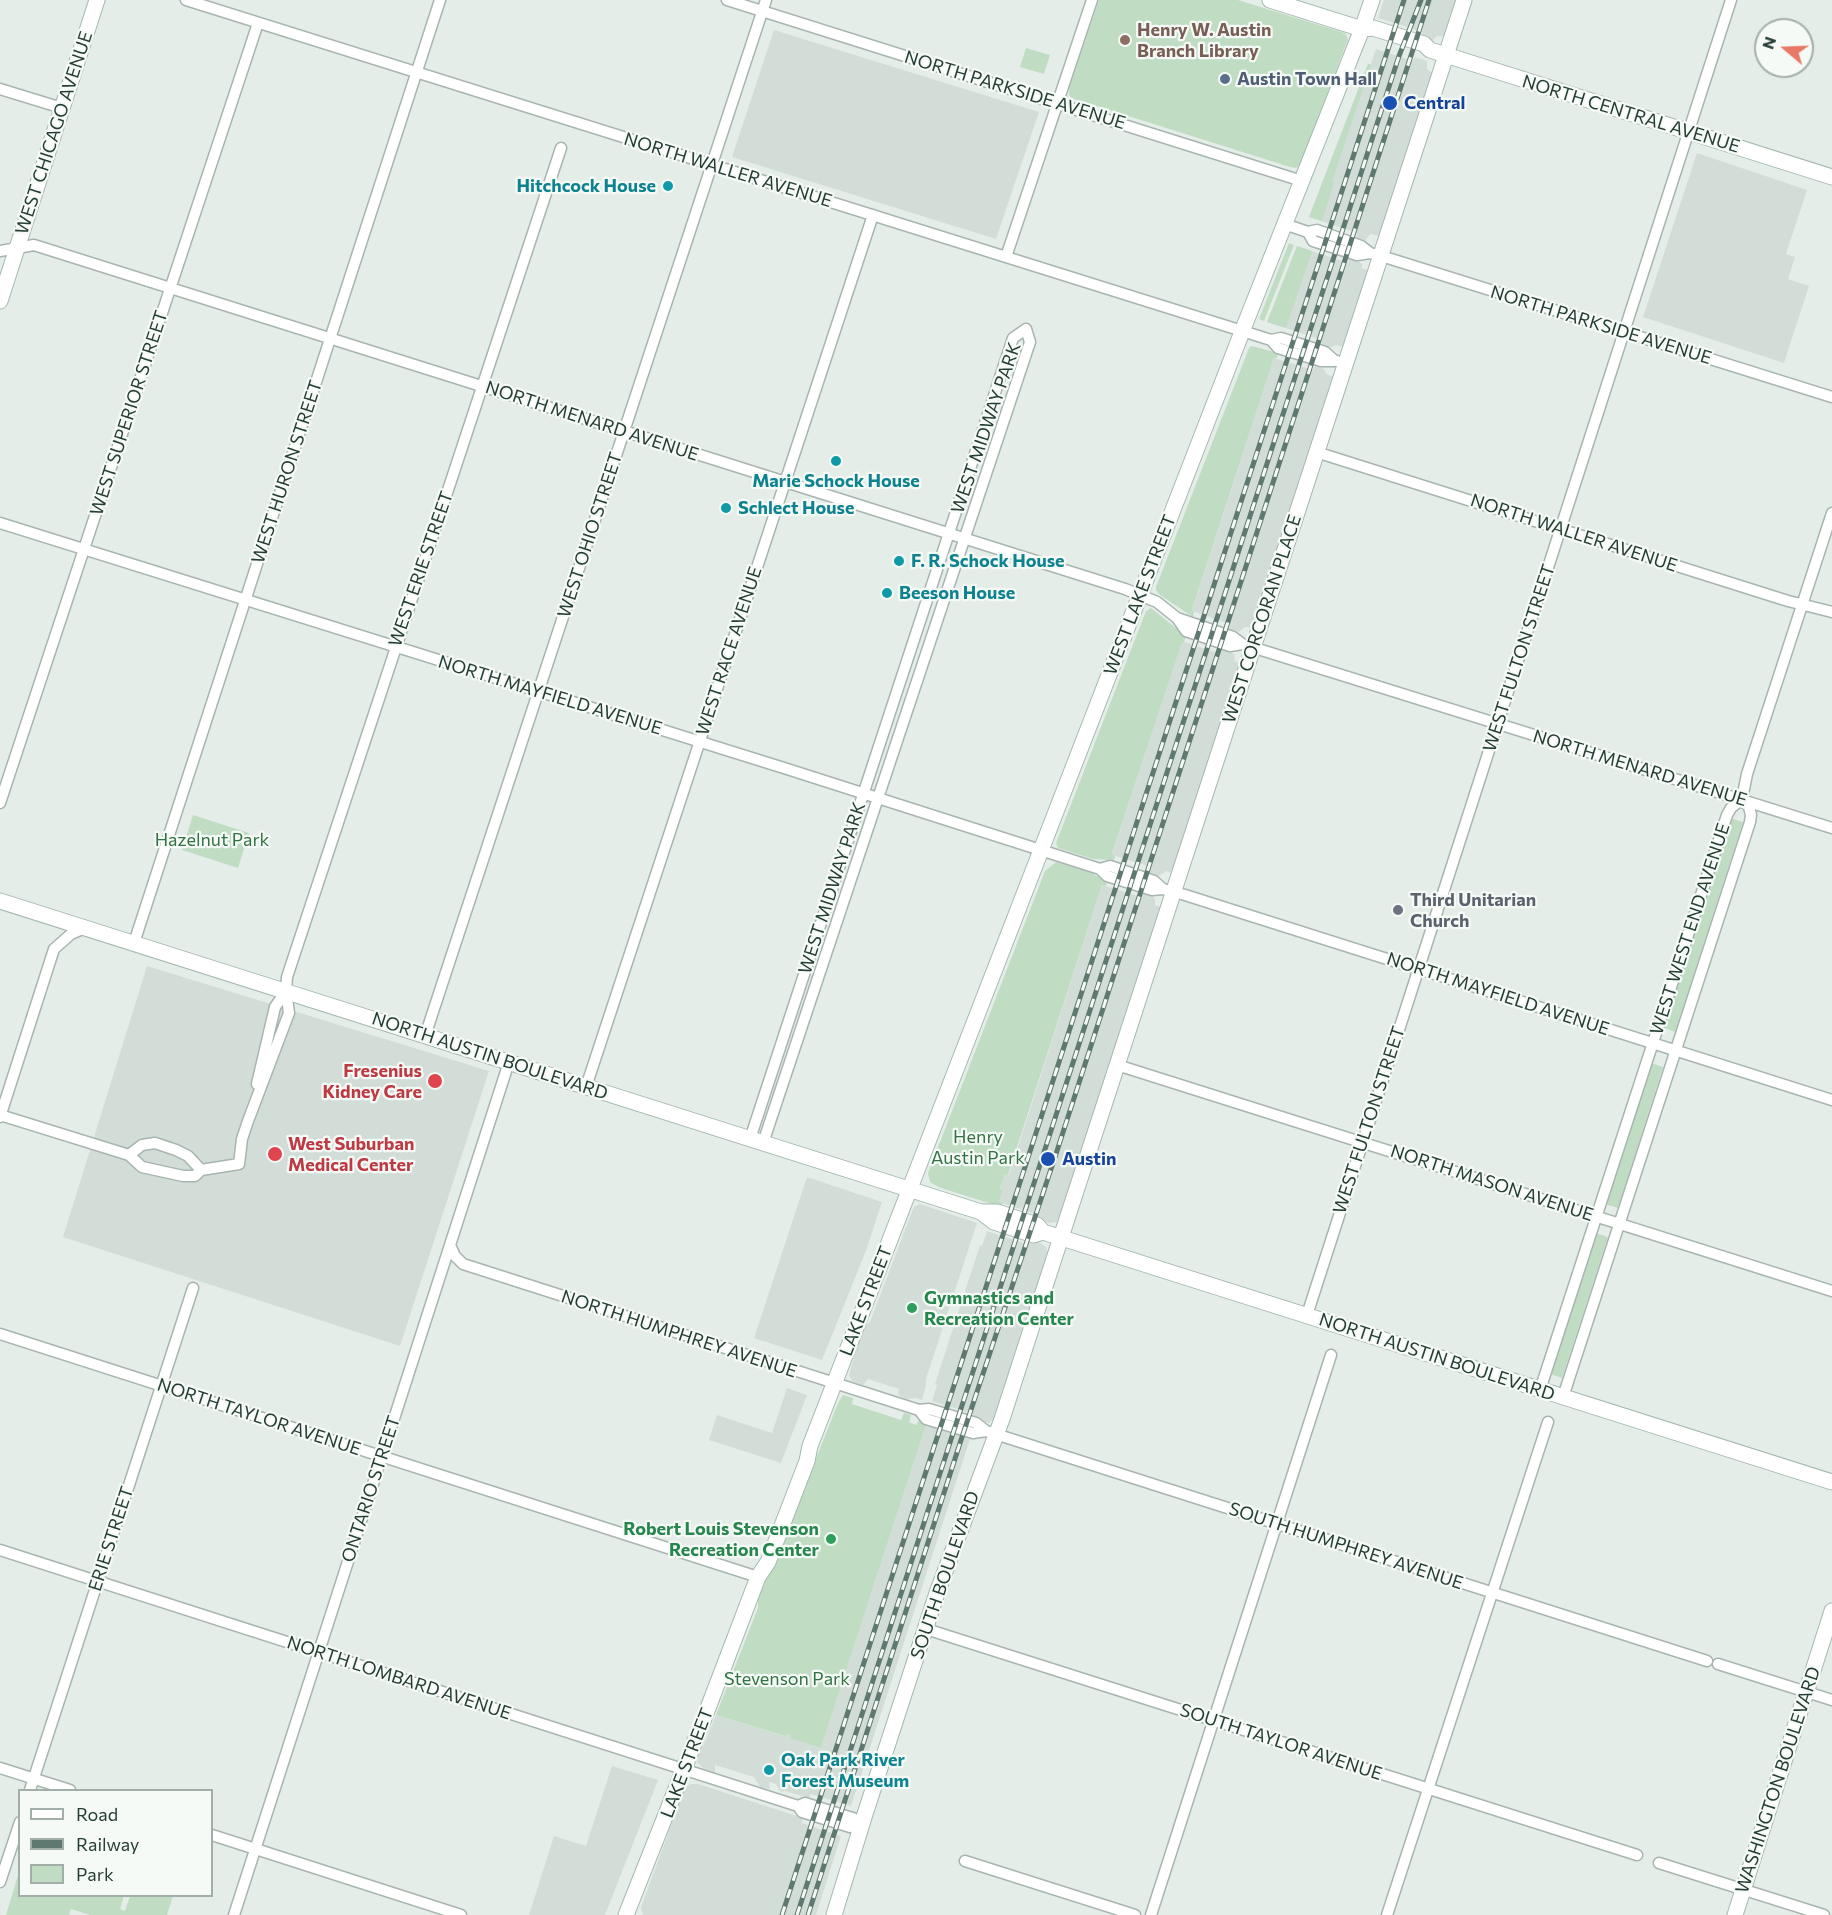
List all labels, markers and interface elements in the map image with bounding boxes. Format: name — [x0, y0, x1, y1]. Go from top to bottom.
north arrow — [1754, 18, 1814, 78]
place label: Henry W. Austin Branch Library — [1137, 19, 1271, 62]
street label: WEST CHICAGO AVENUE — [11, 29, 97, 237]
marker: Henry W. Austin Branch Library — [1118, 33, 1132, 47]
text: N — [1757, 34, 1779, 51]
street label: NORTH PARKSIDE AVENUE — [902, 46, 1128, 134]
place label: Austin Town Hall — [1237, 68, 1377, 90]
street label: NORTH CENTRAL AVENUE — [1520, 71, 1742, 157]
marker: Austin Town Hall — [1218, 72, 1232, 86]
place label: Central — [1404, 92, 1465, 114]
marker: Central — [1381, 94, 1399, 112]
street label: NORTH WALLER AVENUE — [621, 128, 835, 212]
place label: Hitchcock House — [516, 175, 656, 197]
marker: Hitchcock House — [661, 179, 675, 193]
street label: NORTH PARKSIDE AVENUE — [1488, 281, 1714, 369]
street label: WEST SUPERIOR STREET — [86, 308, 172, 518]
street label: WEST MIDWAY PARK — [947, 340, 1025, 516]
street label: NORTH MENARD AVENUE — [483, 376, 701, 466]
street label: WEST HURON STREET — [247, 378, 327, 566]
street label: WEST OHIO STREET — [553, 450, 627, 620]
marker: Marie Schock House — [829, 454, 843, 468]
place label: Marie Schock House — [752, 470, 920, 492]
street label: WEST ERIE STREET — [384, 488, 458, 650]
street label: NORTH WALLER AVENUE — [1468, 489, 1680, 577]
place label: Schlect House — [738, 497, 854, 519]
marker: Schlect House — [719, 501, 733, 515]
street label: WEST LAKE STREET — [1099, 512, 1181, 678]
street label: WEST CORCORAN PLACE — [1218, 512, 1306, 726]
place label: F. R. Schock House — [911, 550, 1065, 572]
marker: F. R. Schock House — [892, 554, 906, 568]
street label: WEST FULTON STREET — [1478, 562, 1560, 754]
street label: WEST RACE AVENUE — [691, 564, 767, 738]
place label: Beeson House — [899, 582, 1015, 604]
marker: Beeson House — [880, 586, 894, 600]
street label: NORTH MAYFIELD AVENUE — [436, 651, 664, 739]
street label: NORTH MENARD AVENUE — [1530, 725, 1750, 811]
street label: WEST MIDWAY PARK — [794, 799, 870, 977]
street label: WEST WEST END AVENUE — [1646, 820, 1734, 1038]
park label: Hazelnut Park — [155, 829, 269, 851]
place label: Third Unitarian Church — [1410, 889, 1536, 932]
marker: Third Unitarian Church — [1391, 903, 1405, 917]
street label: NORTH MAYFIELD AVENUE — [1384, 948, 1612, 1040]
street label: NORTH AUSTIN BOULEVARD — [369, 1008, 611, 1104]
street label: WEST FULTON STREET — [1328, 1024, 1410, 1216]
place label: Fresenius Kidney Care — [323, 1060, 422, 1102]
marker: Fresenius Kidney Care — [426, 1072, 444, 1090]
park label: Henry Austin Park — [931, 1126, 1025, 1168]
place label: West Suburban Medical Center — [288, 1133, 414, 1176]
street label: NORTH MASON AVENUE — [1388, 1140, 1596, 1226]
marker: West Suburban Medical Center — [266, 1145, 284, 1163]
place label: Austin — [1062, 1148, 1116, 1170]
marker: Austin — [1039, 1150, 1057, 1168]
street label: LAKE STREET — [835, 1243, 897, 1359]
street label: NORTH HUMPHREY AVENUE — [558, 1286, 800, 1382]
place label: Gymnastics and Recreation Center — [924, 1287, 1074, 1330]
marker: Gymnastics and Recreation Center — [905, 1301, 919, 1315]
street label: NORTH AUSTIN BOULEVARD — [1316, 1309, 1558, 1405]
street label: NORTH TAYLOR AVENUE — [155, 1374, 363, 1460]
street label: ONTARIO STREET — [337, 1413, 405, 1565]
street label: ERIE STREET — [84, 1484, 138, 1594]
street label: SOUTH BOULEVARD — [906, 1488, 984, 1662]
street label: SOUTH HUMPHREY AVENUE — [1226, 1498, 1466, 1594]
place label: Robert Louis Stevenson Recreation Center — [623, 1518, 819, 1561]
marker: Robert Louis Stevenson Recreation Center — [824, 1532, 838, 1546]
street label: NORTH LOMBARD AVENUE — [284, 1632, 514, 1724]
street label: WASHINGTON BOULEVARD — [1731, 1664, 1825, 1896]
park label: Stevenson Park — [724, 1668, 850, 1690]
street label: SOUTH TAYLOR AVENUE — [1177, 1699, 1385, 1785]
street label: LAKE STREET — [656, 1705, 718, 1821]
place label: Oak Park River Forest Museum — [781, 1749, 909, 1792]
marker: Oak Park River Forest Museum — [762, 1763, 776, 1777]
legend — [18, 1789, 213, 1897]
text: Road — [76, 1803, 118, 1825]
text: Railway — [76, 1833, 139, 1855]
text: Park — [76, 1863, 114, 1885]

